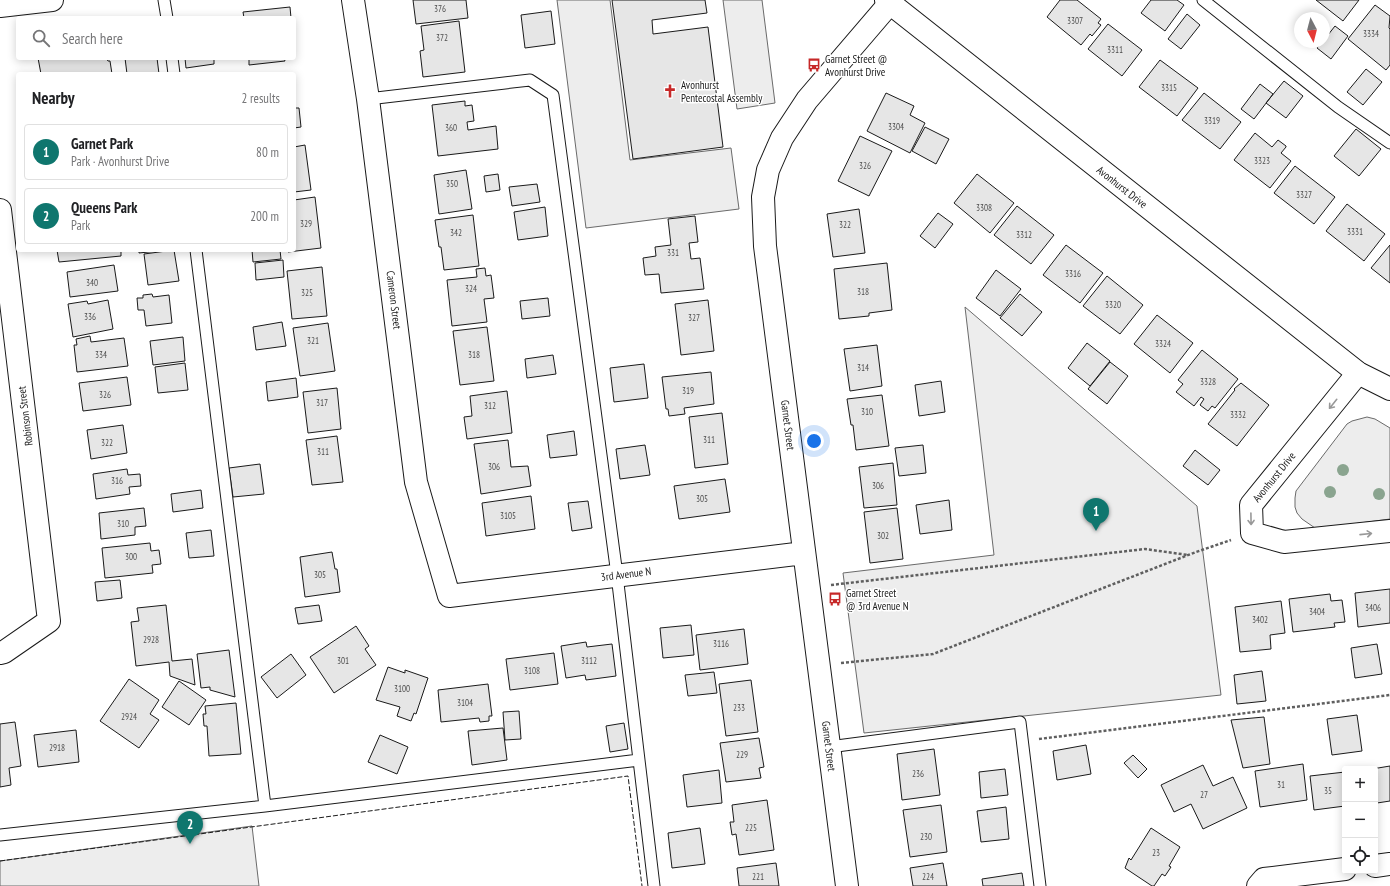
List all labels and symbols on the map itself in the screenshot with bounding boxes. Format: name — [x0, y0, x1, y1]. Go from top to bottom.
house number: 376 — [434, 3, 446, 14]
north arrow — [1294, 12, 1330, 48]
house number: 3307 — [1067, 15, 1083, 26]
house number: 3334 — [1363, 28, 1379, 39]
house number: 372 — [436, 32, 448, 43]
house number: 3311 — [1107, 44, 1123, 55]
place label: Garnet Street @ Avonhurst Drive — [825, 52, 887, 79]
bus stop icon: Garnet Street @ Avonhurst Drive — [806, 57, 822, 73]
place label: Avonhurst Pentecostal Assembly — [681, 78, 763, 105]
house number: 3315 — [1161, 82, 1177, 93]
church icon: Avonhurst Pentecostal Assembly — [662, 83, 678, 99]
house number: 3319 — [1204, 115, 1220, 126]
house number: 3304 — [888, 121, 904, 132]
house number: 360 — [445, 122, 457, 133]
house number: 3323 — [1254, 155, 1270, 166]
house number: 326 — [859, 160, 871, 171]
street label: Avonhurst Drive — [1094, 163, 1150, 211]
house number: 350 — [446, 178, 458, 189]
house number: 3327 — [1296, 189, 1312, 200]
house number: 3308 — [976, 202, 992, 213]
house number: 329 — [300, 218, 312, 229]
house number: 322 — [839, 219, 851, 230]
house number: 3331 — [1347, 226, 1363, 237]
house number: 342 — [450, 227, 462, 238]
house number: 3312 — [1016, 229, 1032, 240]
house number: 331 — [667, 247, 679, 258]
house number: 3316 — [1065, 268, 1081, 279]
street label: Cameron Street — [383, 270, 405, 330]
house number: 340 — [86, 277, 98, 288]
house number: 324 — [465, 283, 477, 294]
house number: 318 — [857, 286, 869, 297]
house number: 325 — [301, 287, 313, 298]
house number: 3320 — [1105, 299, 1121, 310]
house number: 336 — [84, 311, 96, 322]
house number: 327 — [688, 312, 700, 323]
house number: 321 — [307, 335, 319, 346]
house number: 3324 — [1155, 338, 1171, 349]
house number: 334 — [95, 349, 107, 360]
house number: 318 — [468, 349, 480, 360]
house number: 314 — [857, 362, 869, 373]
house number: 3328 — [1200, 376, 1216, 387]
street label: Robinson Street — [14, 385, 36, 447]
house number: 319 — [682, 385, 694, 396]
house number: 326 — [99, 389, 111, 400]
house number: 317 — [316, 397, 328, 408]
one-way arrow — [1329, 398, 1338, 409]
street label: Garnet Street — [778, 399, 798, 451]
house number: 312 — [484, 400, 496, 411]
house number: 310 — [861, 406, 873, 417]
house number: 3332 — [1230, 409, 1246, 420]
your location — [804, 431, 824, 451]
house number: 311 — [703, 434, 715, 445]
house number: 322 — [101, 437, 113, 448]
house number: 311 — [317, 446, 329, 457]
street label: Avonhurst Drive — [1250, 449, 1299, 505]
house number: 306 — [488, 461, 500, 472]
house number: 316 — [111, 475, 123, 486]
house number: 306 — [872, 480, 884, 491]
house number: 305 — [696, 493, 708, 504]
pin: 1 — [1083, 498, 1109, 531]
house number: 3105 — [500, 510, 516, 521]
one-way arrow — [1248, 512, 1255, 525]
house number: 310 — [117, 518, 129, 529]
house number: 302 — [877, 530, 889, 541]
one-way arrow — [1359, 530, 1372, 538]
house number: 300 — [125, 551, 137, 562]
street label: 3rd Avenue N — [600, 564, 652, 584]
house number: 305 — [314, 569, 326, 580]
place label: Garnet Street @ 3rd Avenue N — [846, 586, 909, 613]
bus stop icon: Garnet Street @ 3rd Avenue N — [827, 591, 843, 607]
house number: 3406 — [1365, 602, 1381, 613]
house number: 3404 — [1309, 606, 1325, 617]
house number: 3402 — [1252, 614, 1268, 625]
house number: 2928 — [143, 634, 159, 645]
house number: 3116 — [713, 638, 729, 649]
house number: 301 — [337, 655, 349, 666]
house number: 3112 — [581, 655, 597, 666]
house number: 3108 — [524, 665, 540, 676]
house number: 3100 — [394, 683, 410, 694]
house number: 3104 — [457, 697, 473, 708]
house number: 233 — [733, 702, 745, 713]
house number: 2924 — [121, 711, 137, 722]
street label: Garnet Street — [819, 720, 839, 772]
house number: 2918 — [49, 742, 65, 753]
house number: 229 — [736, 749, 748, 760]
house number: 236 — [912, 768, 924, 779]
house number: 31 — [1277, 779, 1285, 790]
house number: 35 — [1324, 785, 1332, 796]
house number: 27 — [1200, 789, 1208, 800]
pin: 2 — [177, 811, 203, 844]
house number: 225 — [745, 822, 757, 833]
house number: 230 — [920, 831, 932, 842]
house number: 23 — [1152, 847, 1160, 858]
house number: 221 — [752, 871, 764, 882]
house number: 224 — [922, 871, 934, 882]

